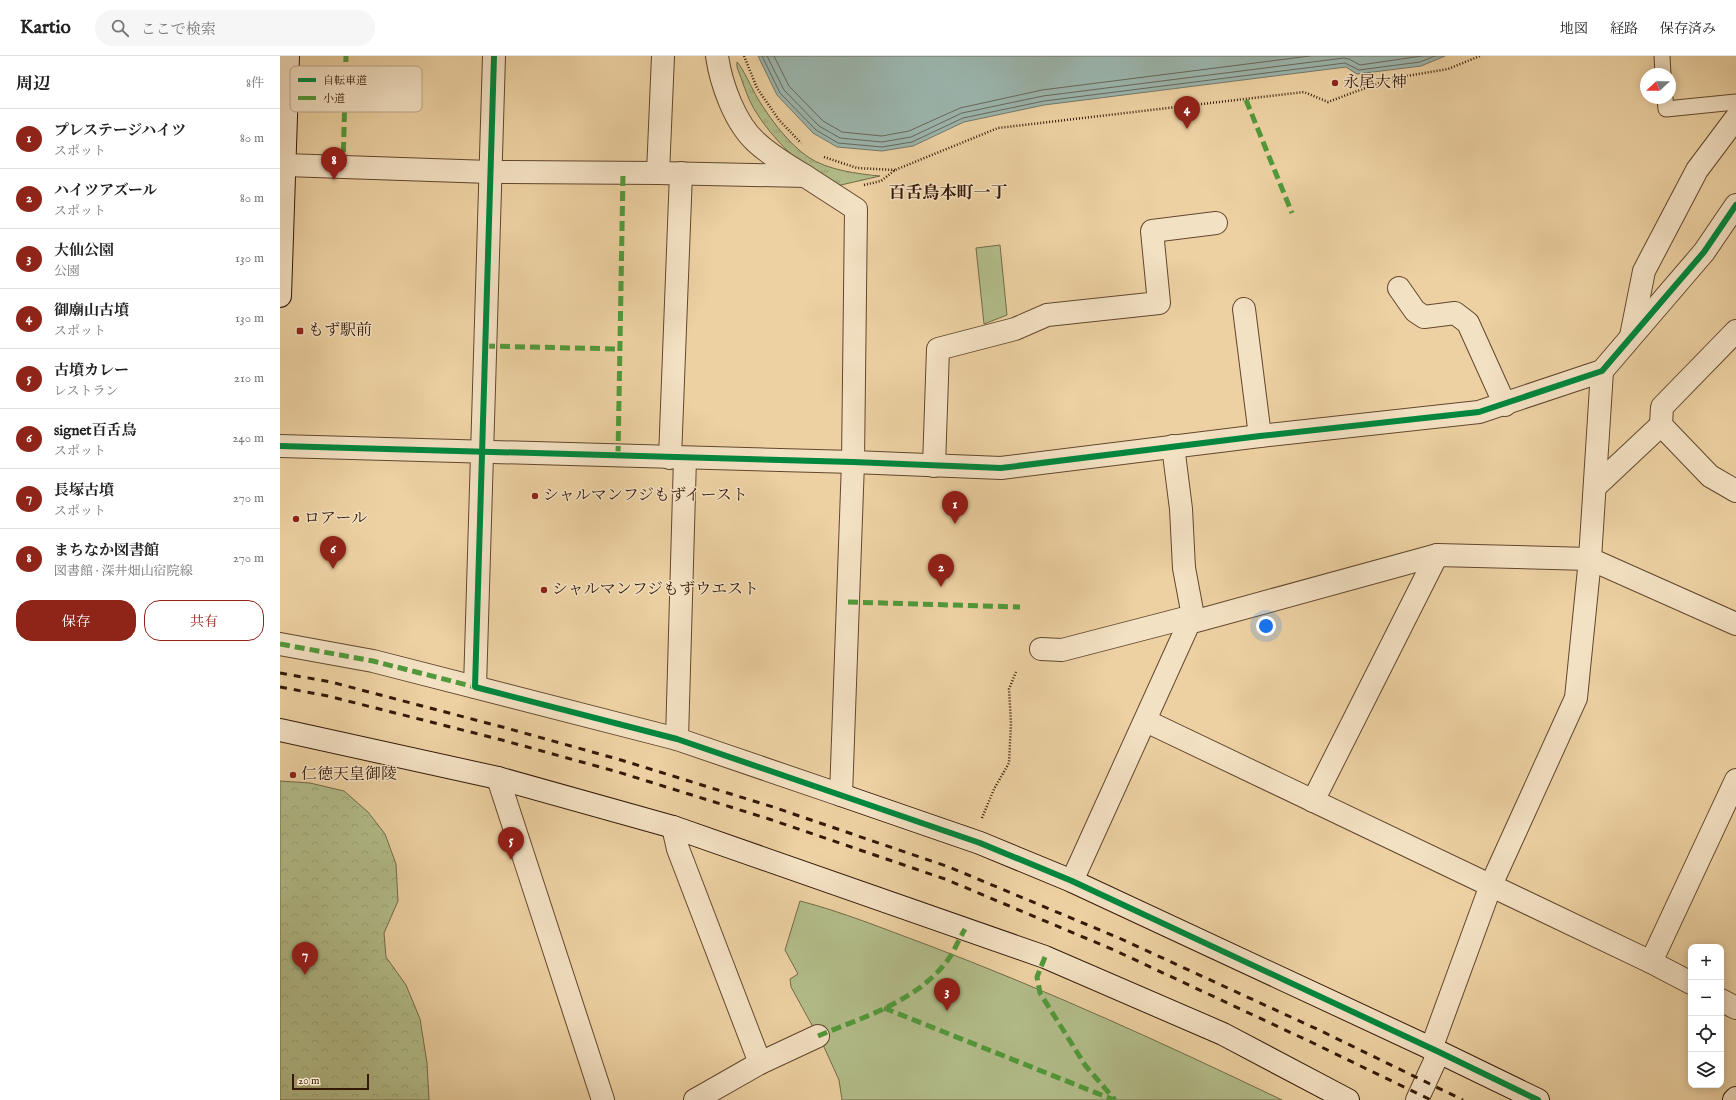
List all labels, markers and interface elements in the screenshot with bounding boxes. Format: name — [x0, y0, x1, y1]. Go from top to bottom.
search box — [95, 10, 375, 46]
text: Kartio — [20, 16, 71, 40]
icon: search — [109, 17, 131, 39]
text: ここで検索 — [141, 20, 216, 39]
text: 地図 — [1560, 20, 1588, 38]
text: 経路 — [1610, 20, 1638, 38]
text: 保存済み — [1660, 20, 1716, 38]
legend — [290, 66, 422, 112]
north arrow — [1640, 68, 1676, 104]
place label: 永尾大神 — [1343, 73, 1407, 93]
text: 周辺 — [16, 74, 50, 95]
text: 自転車道 — [323, 74, 367, 88]
text: 8件 — [246, 75, 264, 92]
marker: 永尾大神 — [1330, 78, 1340, 88]
text: 小道 — [323, 92, 345, 106]
pin: 4 — [1174, 96, 1200, 129]
text: プレステージハイツ — [54, 121, 186, 140]
text: 1 — [27, 130, 31, 147]
text: 80 m — [240, 130, 264, 147]
text: スポット — [54, 143, 106, 160]
pin: 8 — [321, 147, 347, 180]
text: ハイツアズール — [54, 181, 157, 200]
district label: 百舌鳥本町一丁 — [889, 183, 1008, 204]
text: 2 — [26, 190, 32, 207]
text: 80 m — [240, 190, 264, 207]
text: スポット — [54, 203, 106, 220]
text: 大仙公園 — [54, 241, 114, 260]
text: 3 — [27, 250, 31, 267]
text: 130 m — [235, 250, 264, 267]
text: 公園 — [54, 263, 80, 280]
text: 御廟山古墳 — [54, 301, 129, 320]
text: 4 — [26, 310, 32, 327]
text: 130 m — [235, 310, 264, 327]
place label: もず駅前 — [308, 321, 372, 341]
text: スポット — [54, 323, 106, 340]
marker: もず駅前 — [295, 326, 305, 336]
text: 古墳カレー — [54, 361, 129, 380]
text: 5 — [27, 370, 31, 387]
text: 210 m — [234, 370, 264, 387]
text: レストラン — [54, 383, 119, 400]
text: signet百舌鳥 — [54, 421, 136, 440]
text: 6 — [26, 430, 32, 447]
text: 240 m — [232, 430, 264, 447]
text: スポット — [54, 443, 106, 460]
text: 長塚古墳 — [54, 481, 114, 500]
place label: シャルマンフジもずイースト — [543, 486, 748, 506]
text: 7 — [26, 490, 32, 507]
text: 270 m — [233, 490, 264, 507]
marker: シャルマンフジもずイースト — [530, 491, 540, 501]
pin: 1 — [942, 491, 968, 524]
text: スポット — [54, 503, 106, 520]
place label: ロアール — [304, 509, 367, 529]
marker: ロアール — [291, 514, 301, 524]
pin: 6 — [320, 536, 346, 569]
text: まちなか図書館 — [54, 541, 159, 560]
text: 8 — [26, 550, 32, 567]
text: 270 m — [233, 550, 264, 567]
pin: 2 — [928, 554, 954, 587]
text: 図書館 · 深井畑山宿院線 — [54, 563, 193, 580]
place label: シャルマンフジもずウエスト — [552, 580, 759, 600]
marker: シャルマンフジもずウエスト — [539, 585, 549, 595]
button: 保存 — [16, 600, 136, 641]
button: 共有 — [144, 600, 264, 641]
your location — [1256, 616, 1276, 636]
place label: 仁徳天皇御陵 — [301, 765, 397, 785]
marker: 仁徳天皇御陵 — [288, 770, 298, 780]
pin: 5 — [498, 827, 524, 860]
pin: 7 — [292, 942, 318, 975]
map controls — [1688, 944, 1724, 1088]
button: + — [1688, 944, 1724, 980]
pin: 3 — [934, 978, 960, 1011]
button: − — [1688, 980, 1724, 1016]
button: locate — [1688, 1016, 1724, 1052]
button: layers — [1688, 1052, 1724, 1088]
scale bar — [292, 1072, 369, 1091]
text: 20 m — [298, 1074, 319, 1088]

